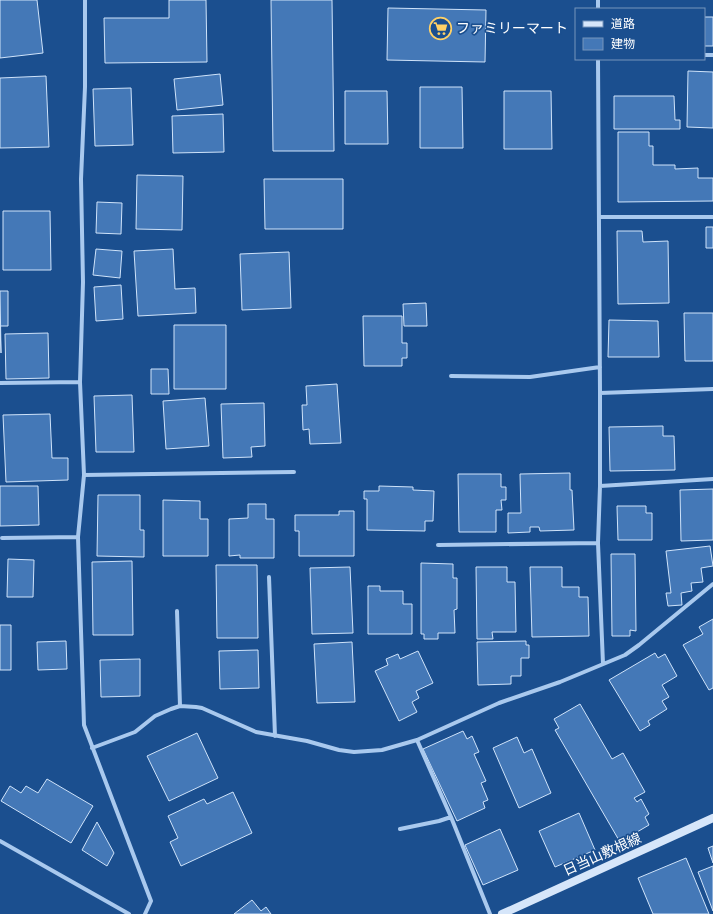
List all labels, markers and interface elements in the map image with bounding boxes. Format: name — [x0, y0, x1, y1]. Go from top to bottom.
legend — [575, 8, 705, 60]
supermarket icon: ファミリーマート — [427, 15, 453, 41]
text: 道路 — [611, 16, 635, 31]
place label: ファミリーマート — [456, 19, 568, 37]
text: 建物 — [611, 36, 635, 51]
street label: 日当山敷根線 — [560, 829, 644, 879]

